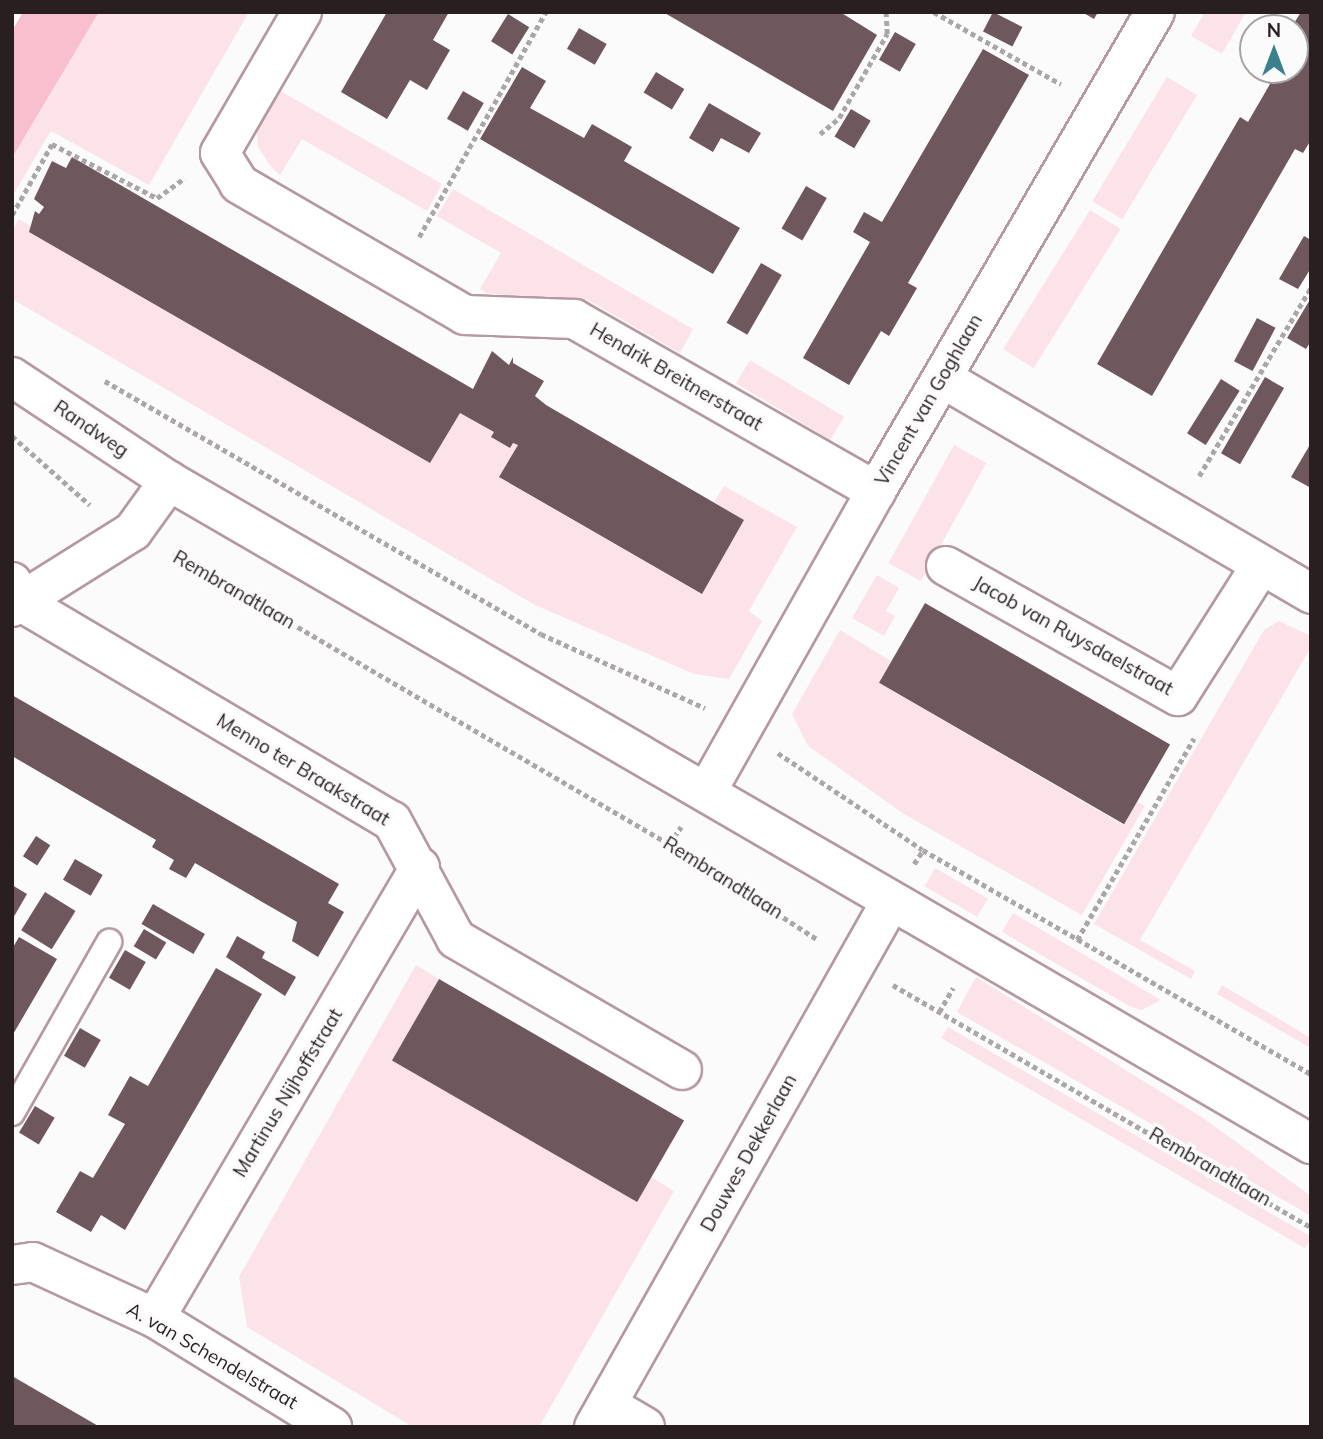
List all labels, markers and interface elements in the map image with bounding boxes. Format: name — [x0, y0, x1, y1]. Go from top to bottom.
north arrow — [1239, 14, 1309, 84]
text: N — [1267, 18, 1281, 42]
street label: Vincent van Goghlaan — [871, 310, 987, 490]
street label: Hendrik Breitnerstraat — [586, 318, 766, 436]
street label: Randweg — [49, 396, 133, 462]
street label: Rembrandtlaan — [169, 546, 299, 634]
street label: Jacob van Ruysdaelstraat — [969, 572, 1177, 700]
street label: Menno ter Braakstraat — [212, 709, 394, 831]
street label: Rembrandtlaan — [659, 832, 787, 924]
street label: Martinus Nijhoffstraat — [229, 1005, 347, 1181]
street label: Douwes Dekkerlaan — [696, 1070, 802, 1236]
street label: Rembrandtlaan — [1145, 1123, 1275, 1211]
street label: A. van Schendelstraat — [123, 1298, 301, 1414]

